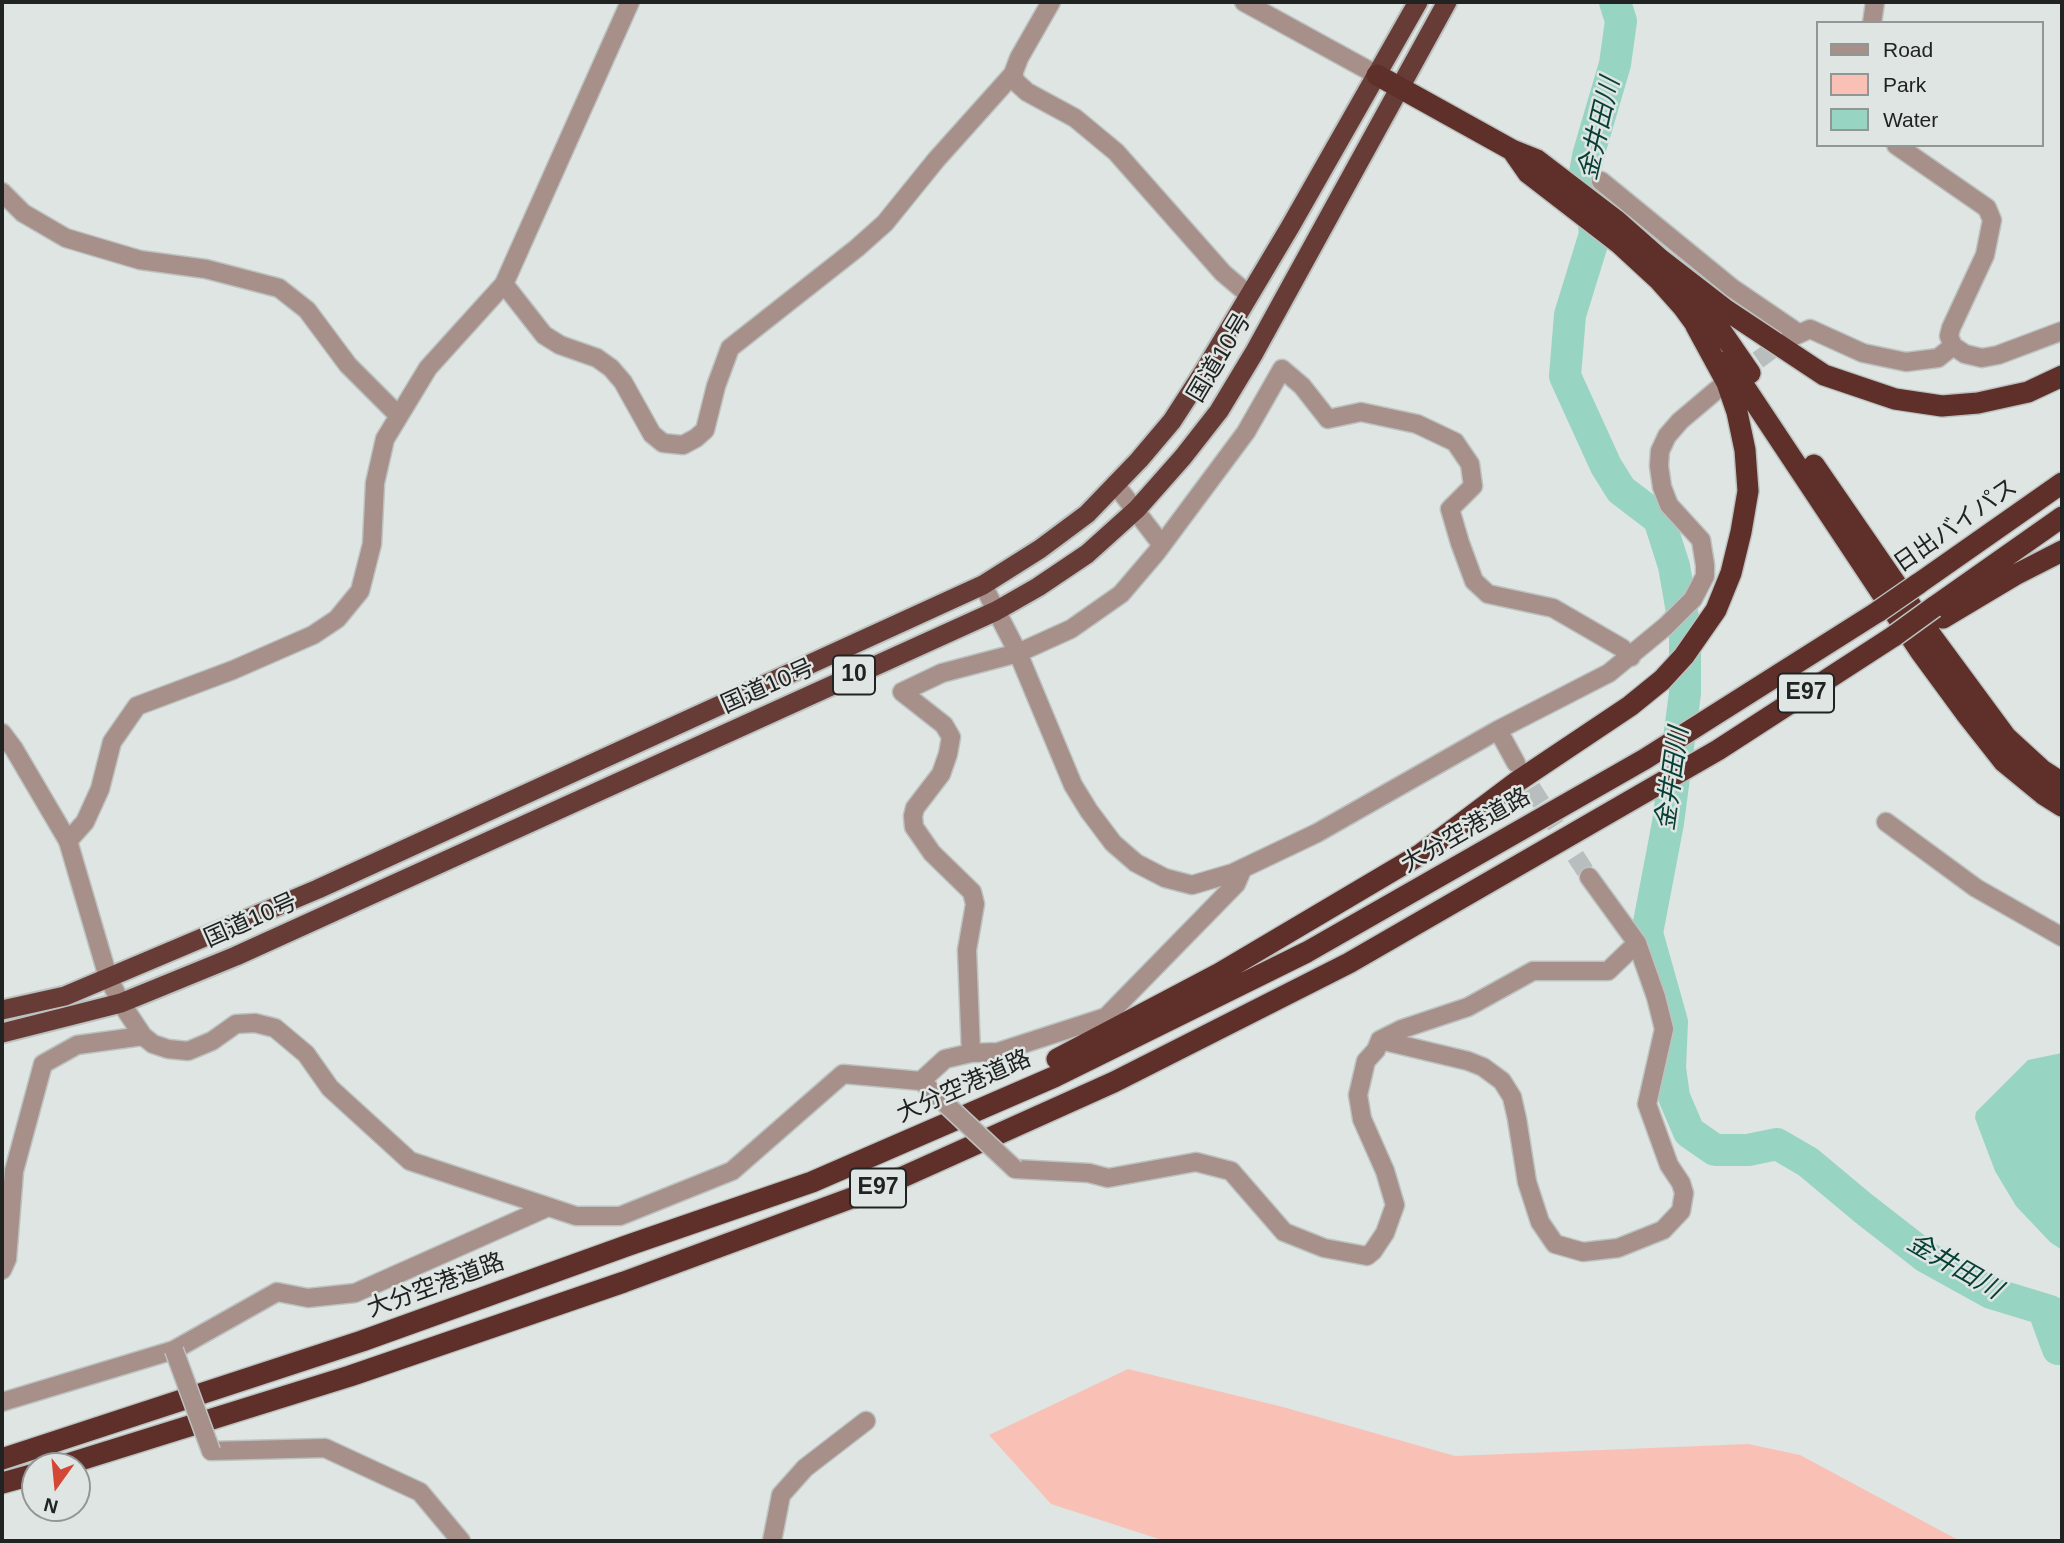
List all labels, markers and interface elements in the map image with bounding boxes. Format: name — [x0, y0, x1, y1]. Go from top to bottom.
legend — [1815, 21, 2043, 147]
text: Road — [1883, 38, 1933, 61]
text: Park — [1883, 73, 1926, 96]
water label: 金井田川 — [1573, 75, 1627, 183]
text: Water — [1883, 108, 1938, 131]
street label: 国道10号 — [1182, 308, 1258, 408]
street label: 日出バイパス — [1889, 473, 2023, 579]
street label: 国道10号 — [717, 654, 819, 720]
road number: 10 — [833, 656, 875, 694]
road number: E97 — [1778, 674, 1834, 712]
water label: 金井田川 — [1650, 725, 1696, 833]
street label: 大分空港道路 — [1396, 783, 1536, 879]
street label: 国道10号 — [200, 888, 302, 954]
street label: 大分空港道路 — [892, 1045, 1036, 1129]
road number: E97 — [850, 1168, 906, 1208]
water label: 金井田川 — [1901, 1227, 2007, 1307]
street label: 大分空港道路 — [363, 1248, 509, 1324]
north arrow — [21, 1452, 91, 1522]
text: N — [42, 1494, 60, 1518]

